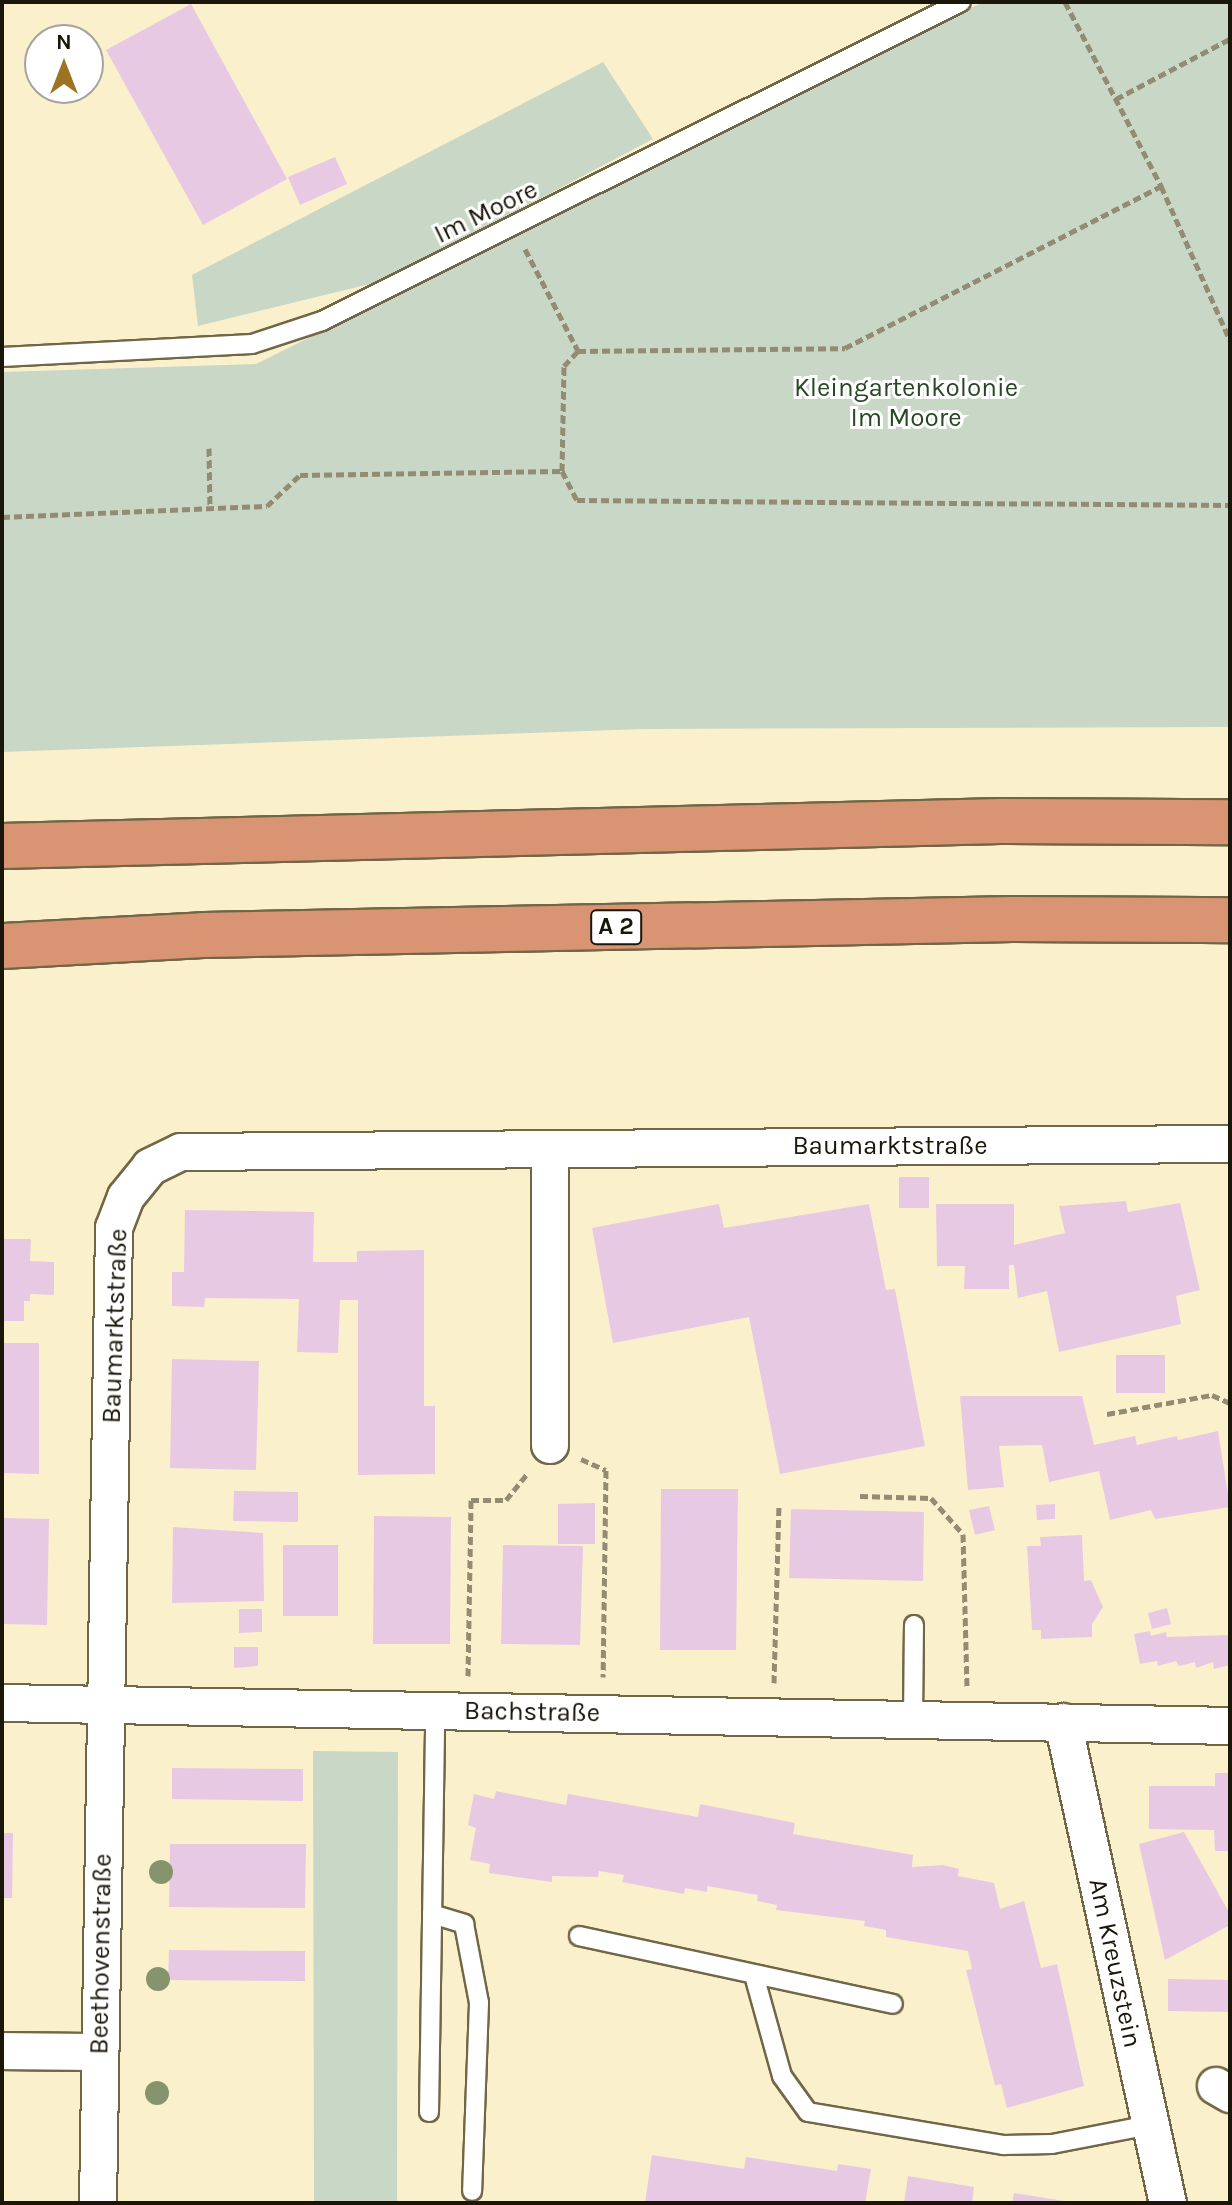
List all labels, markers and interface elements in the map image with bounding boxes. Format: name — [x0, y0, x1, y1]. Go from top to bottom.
north arrow — [24, 24, 104, 104]
text: N — [56, 29, 72, 55]
street label: Im Moore — [429, 174, 543, 250]
park label: Kleingartenkolonie Im Moore — [794, 372, 1018, 434]
road number: A 2 — [590, 907, 642, 947]
street label: Baumarktstraße — [792, 1130, 988, 1162]
street label: Baumarktstraße — [96, 1228, 134, 1424]
street label: Bachstraße — [464, 1695, 600, 1729]
street label: Beethovenstraße — [84, 1853, 118, 2055]
street label: Am Kreuzstein — [1082, 1875, 1148, 2051]

